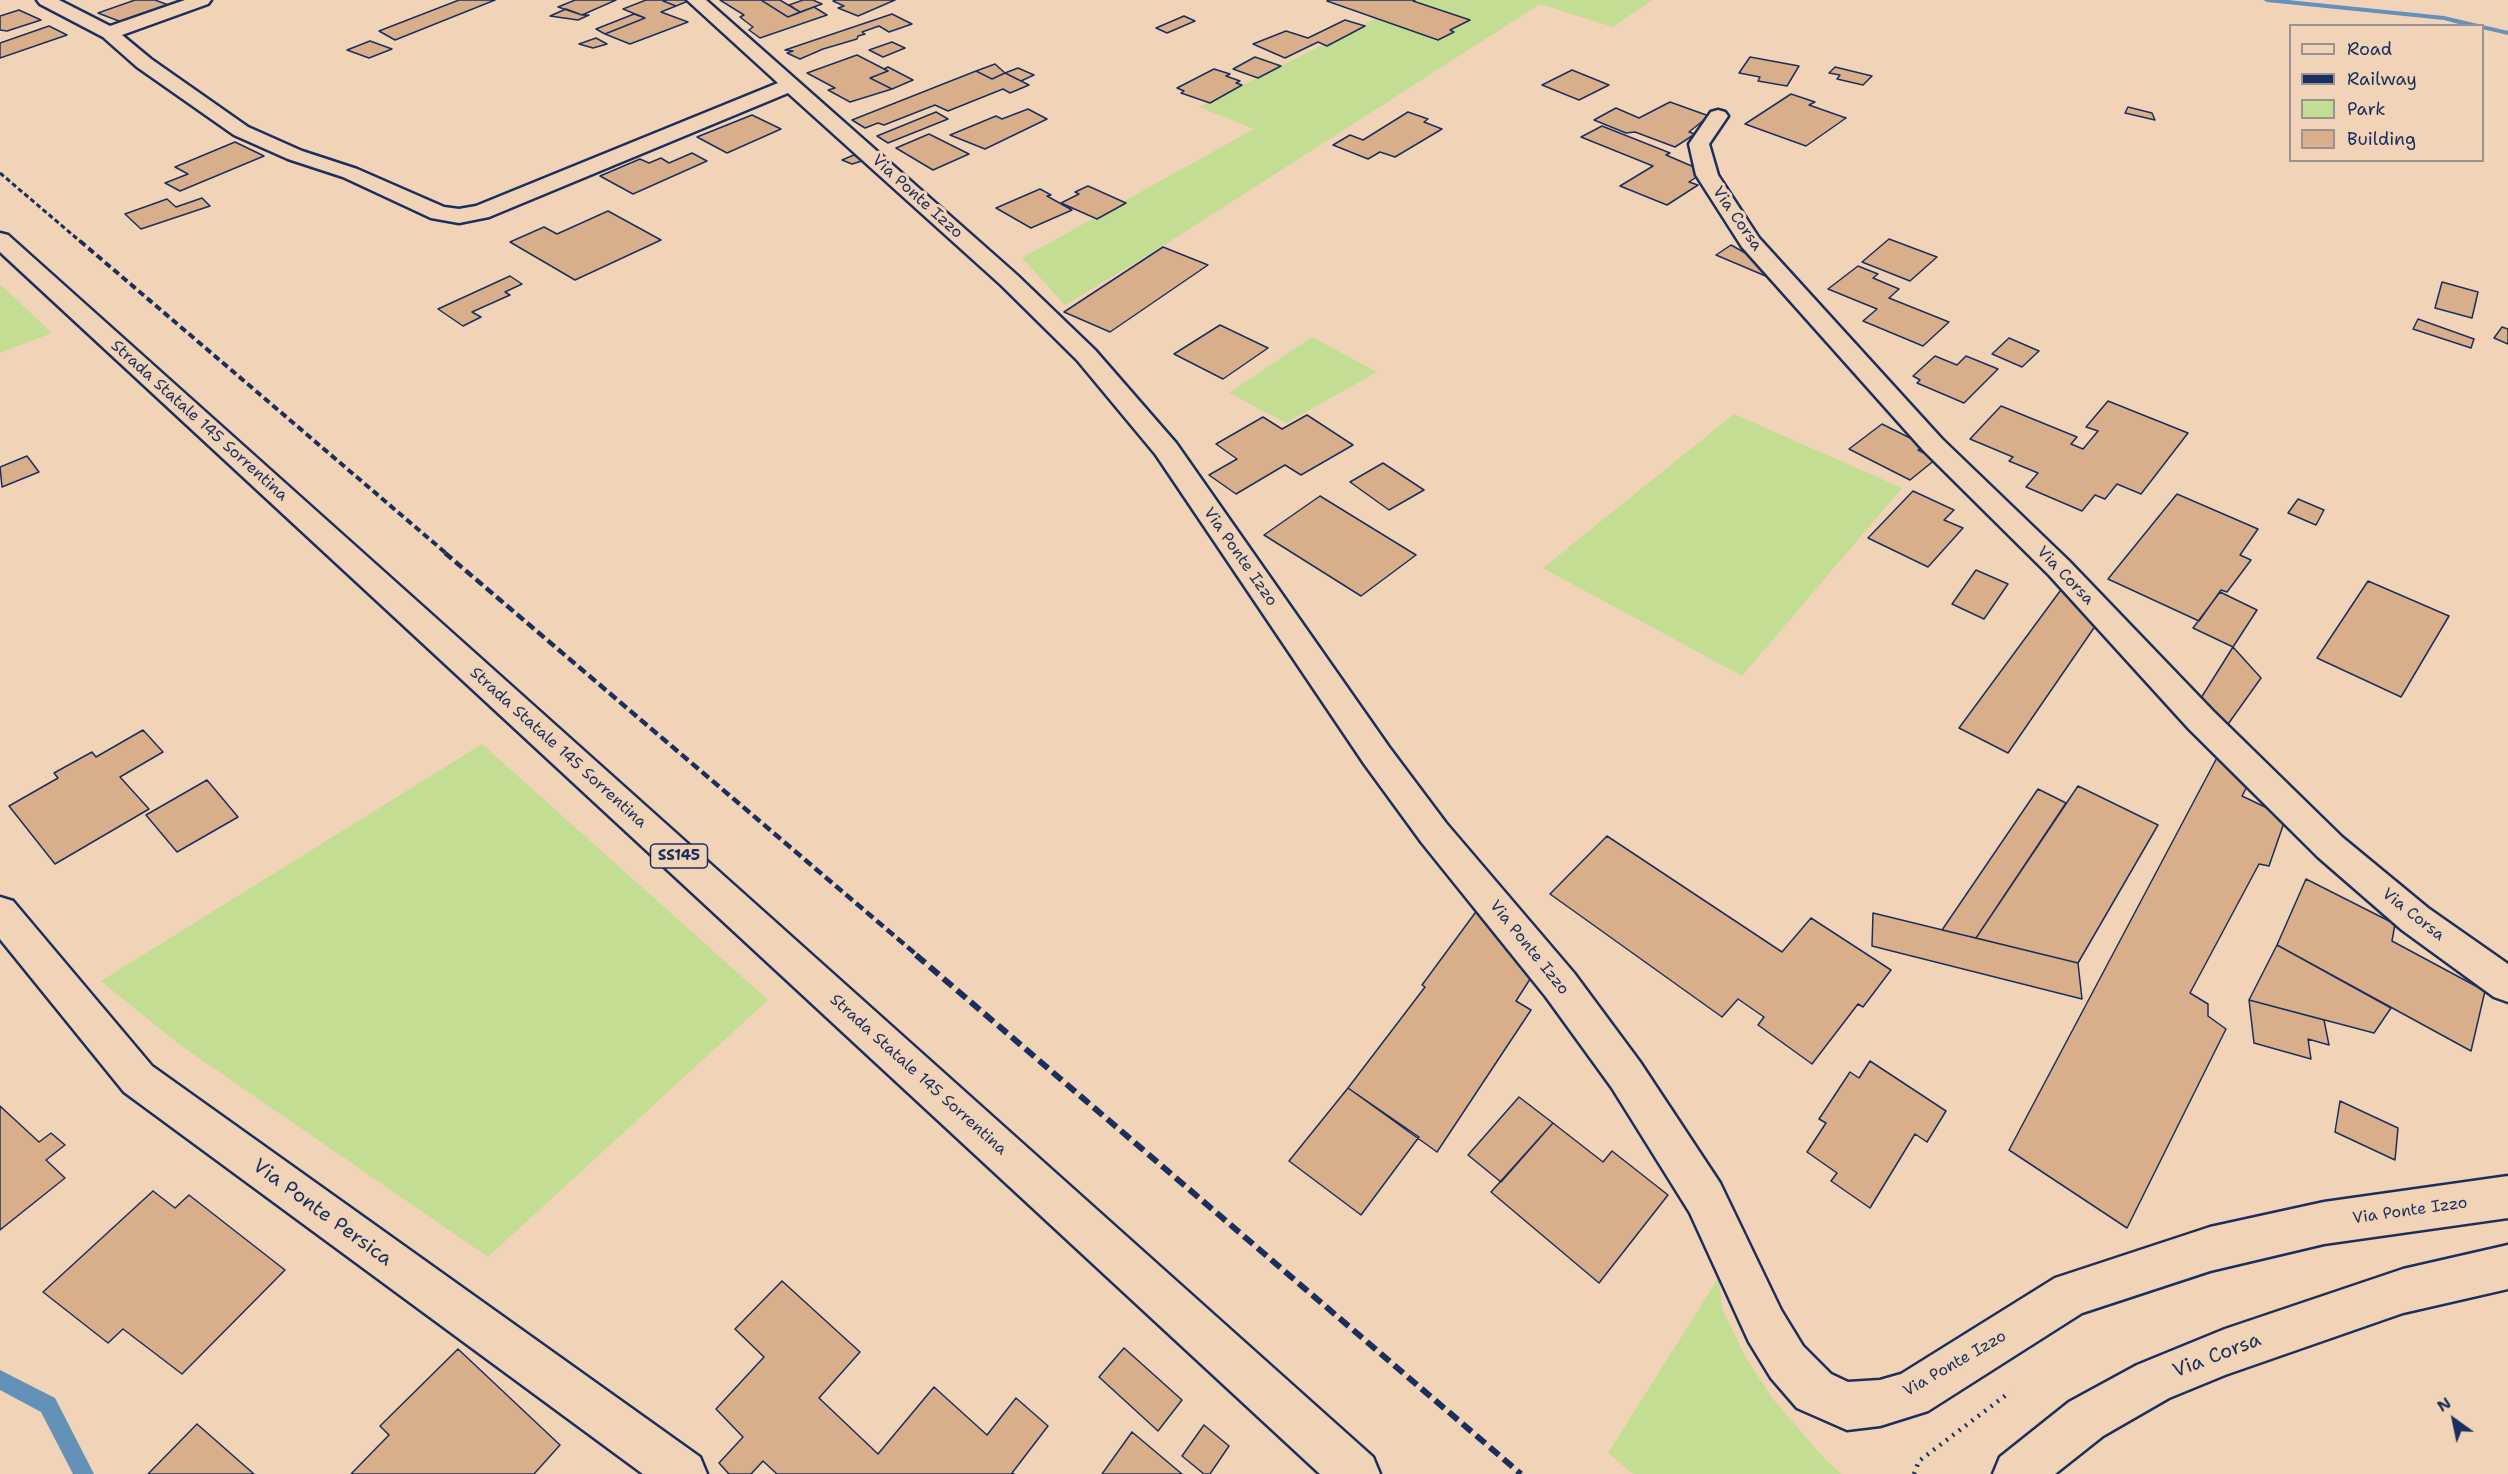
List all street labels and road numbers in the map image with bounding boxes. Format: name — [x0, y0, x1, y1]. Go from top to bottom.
street label: Via Ponte Izzo — [868, 151, 966, 243]
street label: Via Corsa — [1708, 183, 1766, 255]
street label: Strada Statale 145 Sorrentina — [107, 336, 291, 506]
street label: Via Ponte Izzo — [1199, 504, 1281, 610]
street label: Via Corsa — [2032, 543, 2098, 609]
street label: Strada Statale 145 Sorrentina — [466, 663, 650, 833]
road number: SS145 — [650, 844, 708, 868]
street label: Via Corsa — [2378, 885, 2448, 945]
street label: Via Ponte Izzo — [1485, 897, 1573, 999]
street label: Strada Statale 145 Sorrentina — [826, 990, 1010, 1160]
street label: Via Ponte Persica — [247, 1154, 397, 1272]
street label: Via Ponte Izzo — [2351, 1193, 2469, 1229]
street label: Via Ponte Izzo — [1900, 1327, 2010, 1401]
street label: Via Corsa — [2170, 1328, 2264, 1384]

